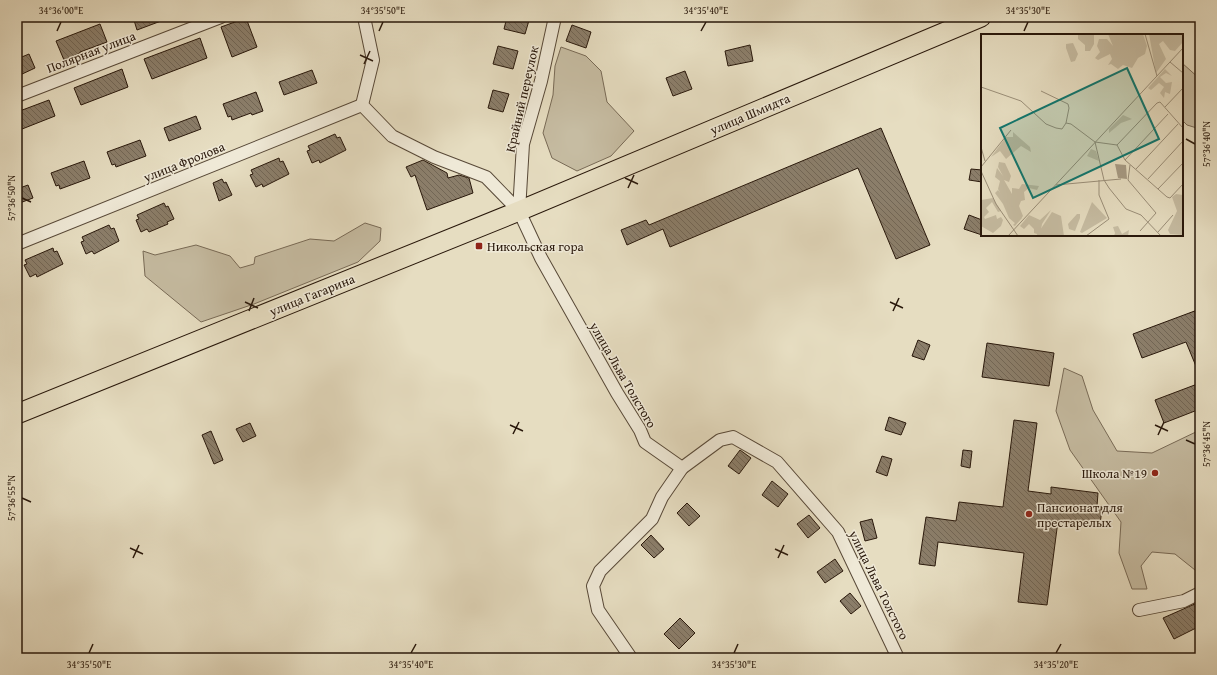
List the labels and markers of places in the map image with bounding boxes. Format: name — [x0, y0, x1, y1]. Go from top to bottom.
place label: Никольская гора — [487, 237, 584, 256]
marker: Никольская гора — [474, 241, 484, 251]
place label: Школа №19 — [1082, 464, 1147, 483]
marker: Школа №19 — [1150, 468, 1160, 478]
place label: Пансионат для престарелых — [1037, 498, 1123, 532]
marker: Пансионат для престарелых — [1024, 509, 1034, 519]

